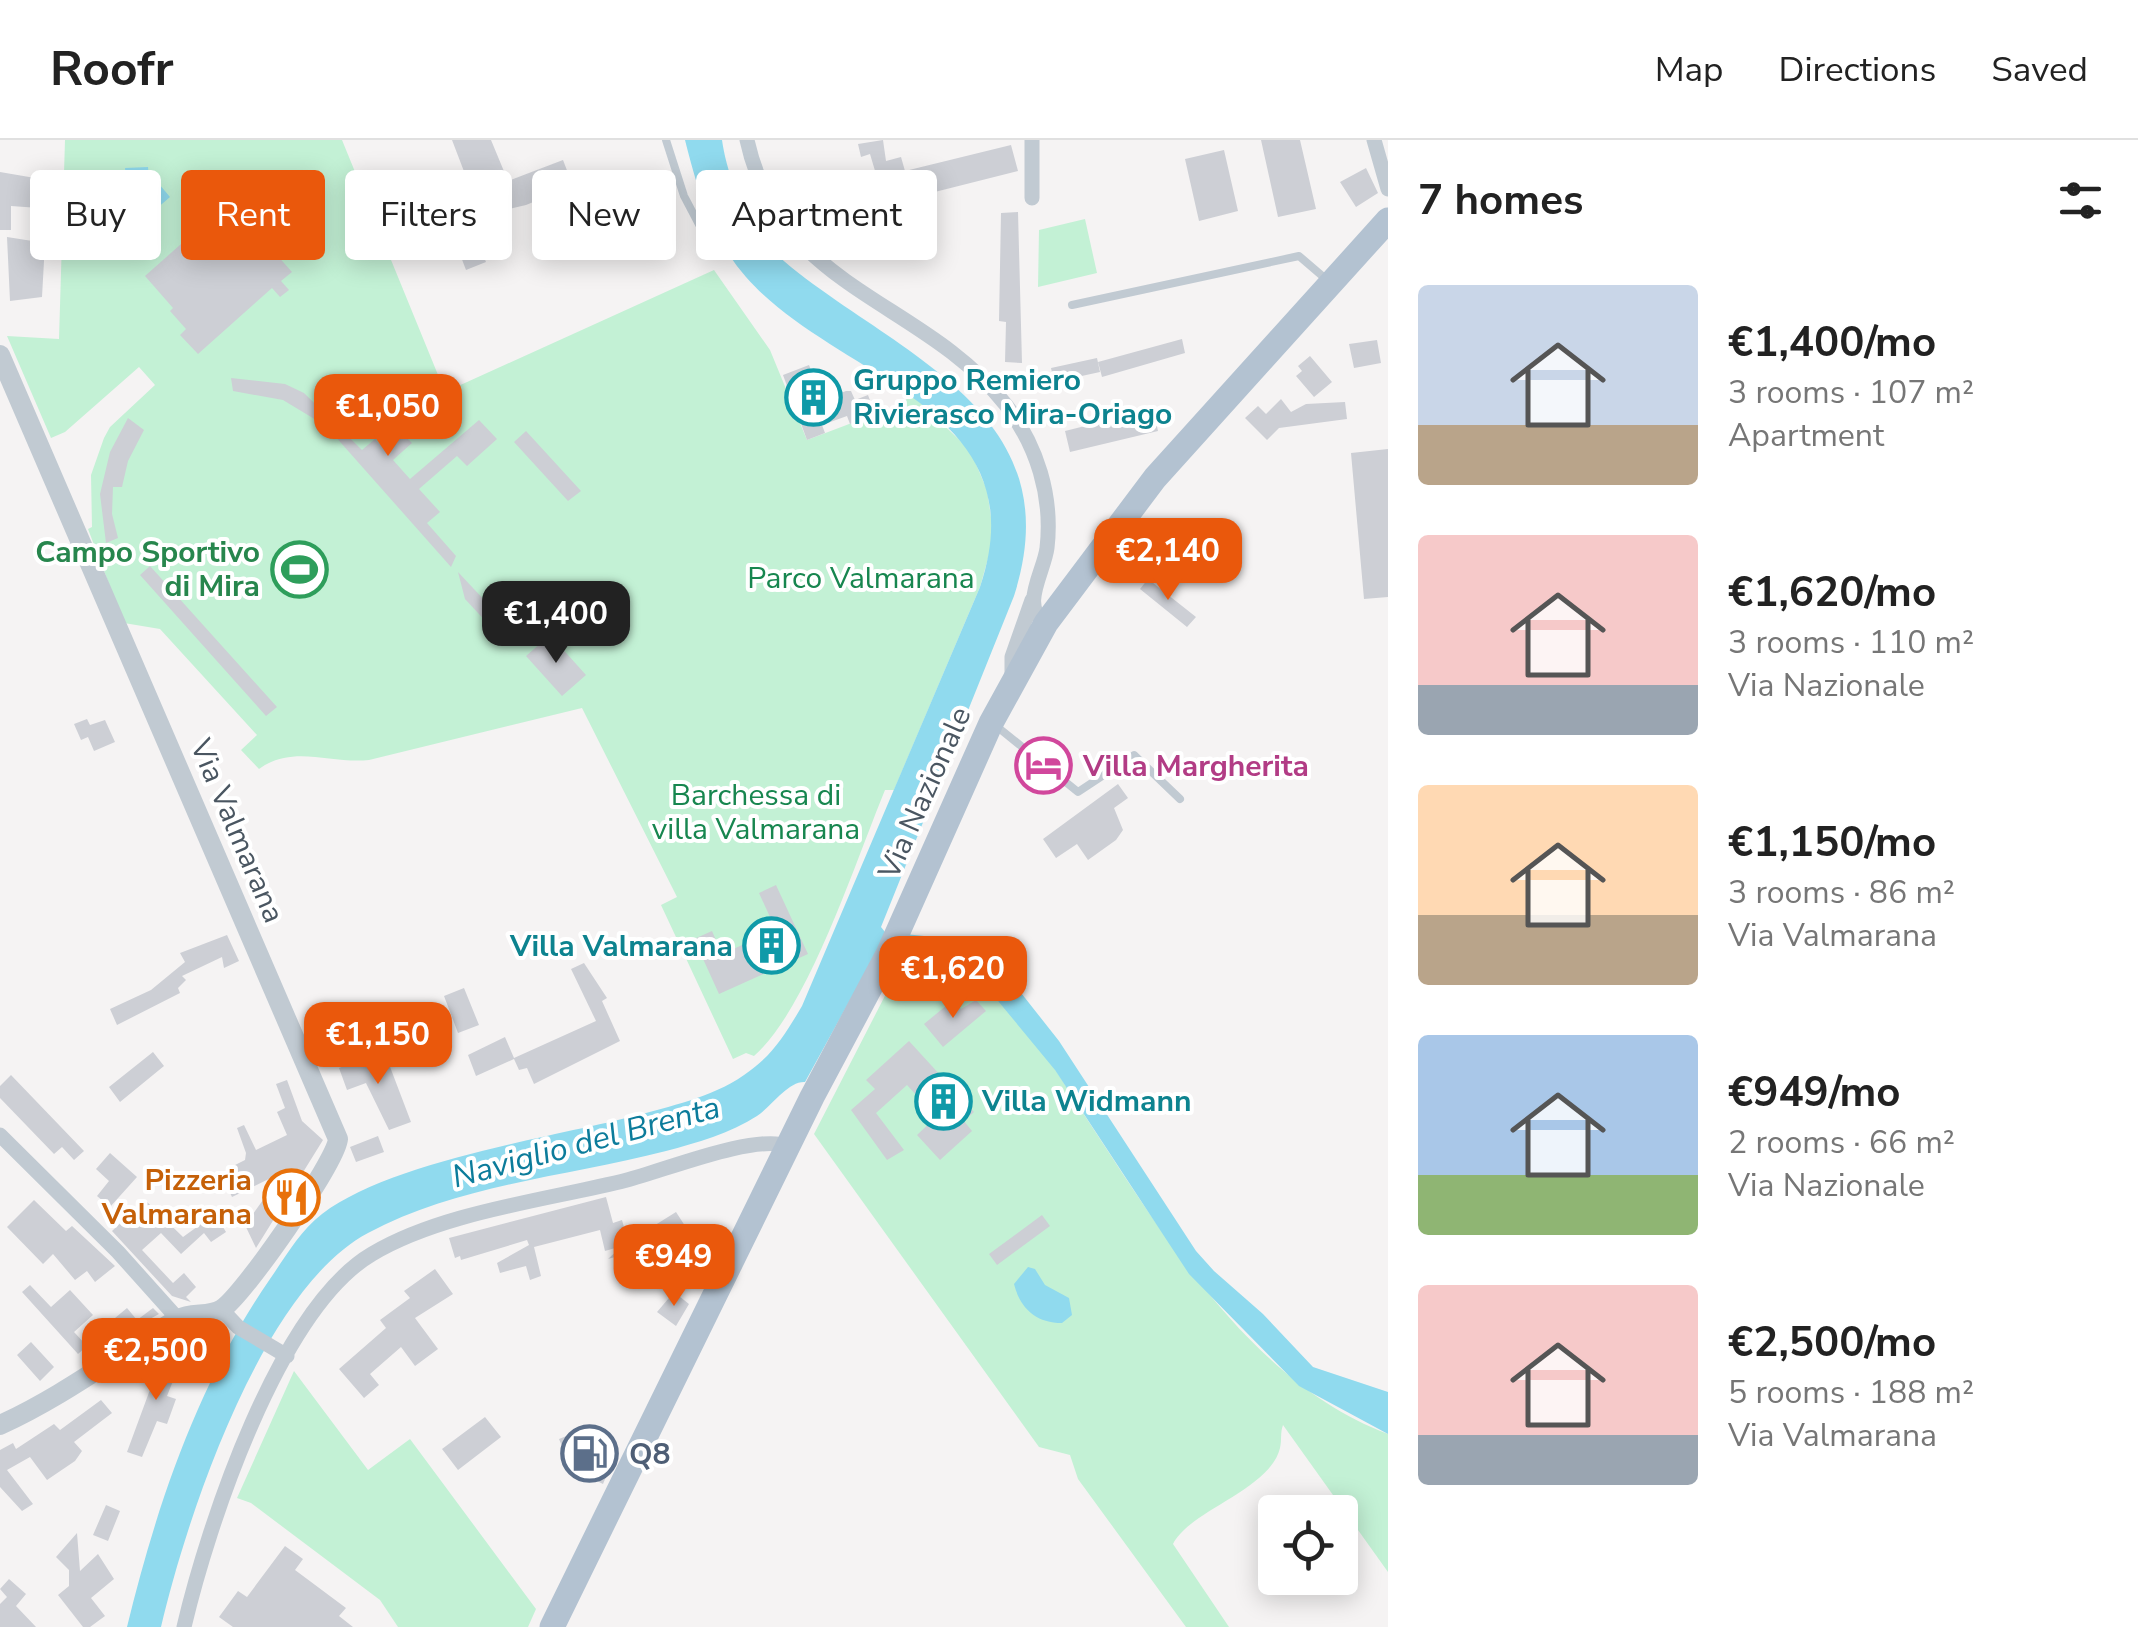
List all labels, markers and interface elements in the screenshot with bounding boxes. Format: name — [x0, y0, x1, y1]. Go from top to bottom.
text: Roofr — [50, 36, 174, 102]
text: Map — [1655, 46, 1724, 93]
text: Directions — [1779, 46, 1936, 93]
text: Saved — [1991, 46, 2088, 93]
chip: Buy — [30, 170, 161, 260]
chip: Rent — [181, 170, 325, 260]
chip: Filters — [345, 170, 512, 260]
chip: New — [532, 170, 676, 260]
chip: Apartment — [696, 170, 937, 260]
text: 7 homes — [1418, 172, 1583, 229]
icon: filters — [2053, 173, 2108, 228]
text: €1,400/mo — [1728, 314, 1936, 371]
icon: home — [1498, 325, 1618, 445]
place label: Gruppo Remiero Rivierasco Mira-Oriago — [853, 360, 1172, 435]
building icon: Gruppo Remiero Rivierasco Mira-Oriago — [784, 367, 844, 427]
text: 3 rooms · 107 m² — [1728, 371, 1974, 414]
pin: €1,050 — [307, 374, 469, 459]
text: €1,050 — [336, 385, 440, 428]
text: Apartment — [1728, 414, 1884, 457]
pin: €2,140 — [1087, 518, 1249, 603]
text: €2,140 — [1116, 529, 1220, 572]
place label: Campo Sportivo di Mira — [35, 532, 260, 607]
sports icon: Campo Sportivo di Mira — [269, 539, 329, 599]
park label: Parco Valmarana — [747, 558, 975, 599]
text: €1,620/mo — [1728, 564, 1936, 621]
icon: home — [1498, 575, 1618, 695]
pin: €1,400 — [475, 581, 637, 666]
text: €1,400 — [504, 592, 608, 635]
text: 3 rooms · 110 m² — [1728, 621, 1974, 664]
text: Via Nazionale — [1728, 664, 1925, 707]
street label: Via Nazionale — [868, 700, 981, 887]
street label: Via Valmarana — [179, 732, 294, 929]
hotel icon: Villa Margherita — [1014, 736, 1074, 796]
place label: Villa Margherita — [1082, 746, 1309, 787]
park label: Barchessa di villa Valmarana — [652, 775, 860, 850]
text: €1,150/mo — [1728, 814, 1936, 871]
icon: home — [1498, 825, 1618, 945]
text: 3 rooms · 86 m² — [1728, 871, 1955, 914]
text: Via Valmarana — [1728, 914, 1937, 957]
building icon: Villa Valmarana — [742, 916, 802, 976]
place label: Villa Valmarana — [509, 926, 733, 967]
pin: €1,620 — [872, 936, 1034, 1021]
text: €1,620 — [901, 947, 1005, 990]
pin: €1,150 — [297, 1002, 459, 1087]
text: €1,150 — [326, 1013, 430, 1056]
text: €949/mo — [1728, 1064, 1900, 1121]
building icon: Villa Widmann — [913, 1071, 973, 1131]
icon: home — [1498, 1075, 1618, 1195]
place label: Villa Widmann — [981, 1081, 1192, 1122]
water label: Naviglio del Brenta — [447, 1086, 725, 1198]
text: 2 rooms · 66 m² — [1728, 1121, 1955, 1164]
place label: Pizzeria Valmarana — [101, 1160, 252, 1235]
text: Via Nazionale — [1728, 1164, 1925, 1207]
restaurant icon: Pizzeria Valmarana — [261, 1167, 321, 1227]
pin: €949 — [615, 1224, 733, 1309]
text: €949 — [636, 1235, 712, 1278]
text: €2,500/mo — [1728, 1314, 1936, 1371]
pin: €2,500 — [75, 1318, 237, 1403]
icon: home — [1498, 1325, 1618, 1445]
text: €2,500 — [104, 1329, 208, 1372]
text: 5 rooms · 188 m² — [1728, 1371, 1974, 1414]
text: Via Valmarana — [1728, 1414, 1937, 1457]
fuel station icon: Q8 — [560, 1424, 620, 1484]
place label: Q8 — [629, 1434, 671, 1475]
map controls — [1258, 1495, 1358, 1595]
button: locate — [1258, 1495, 1358, 1595]

